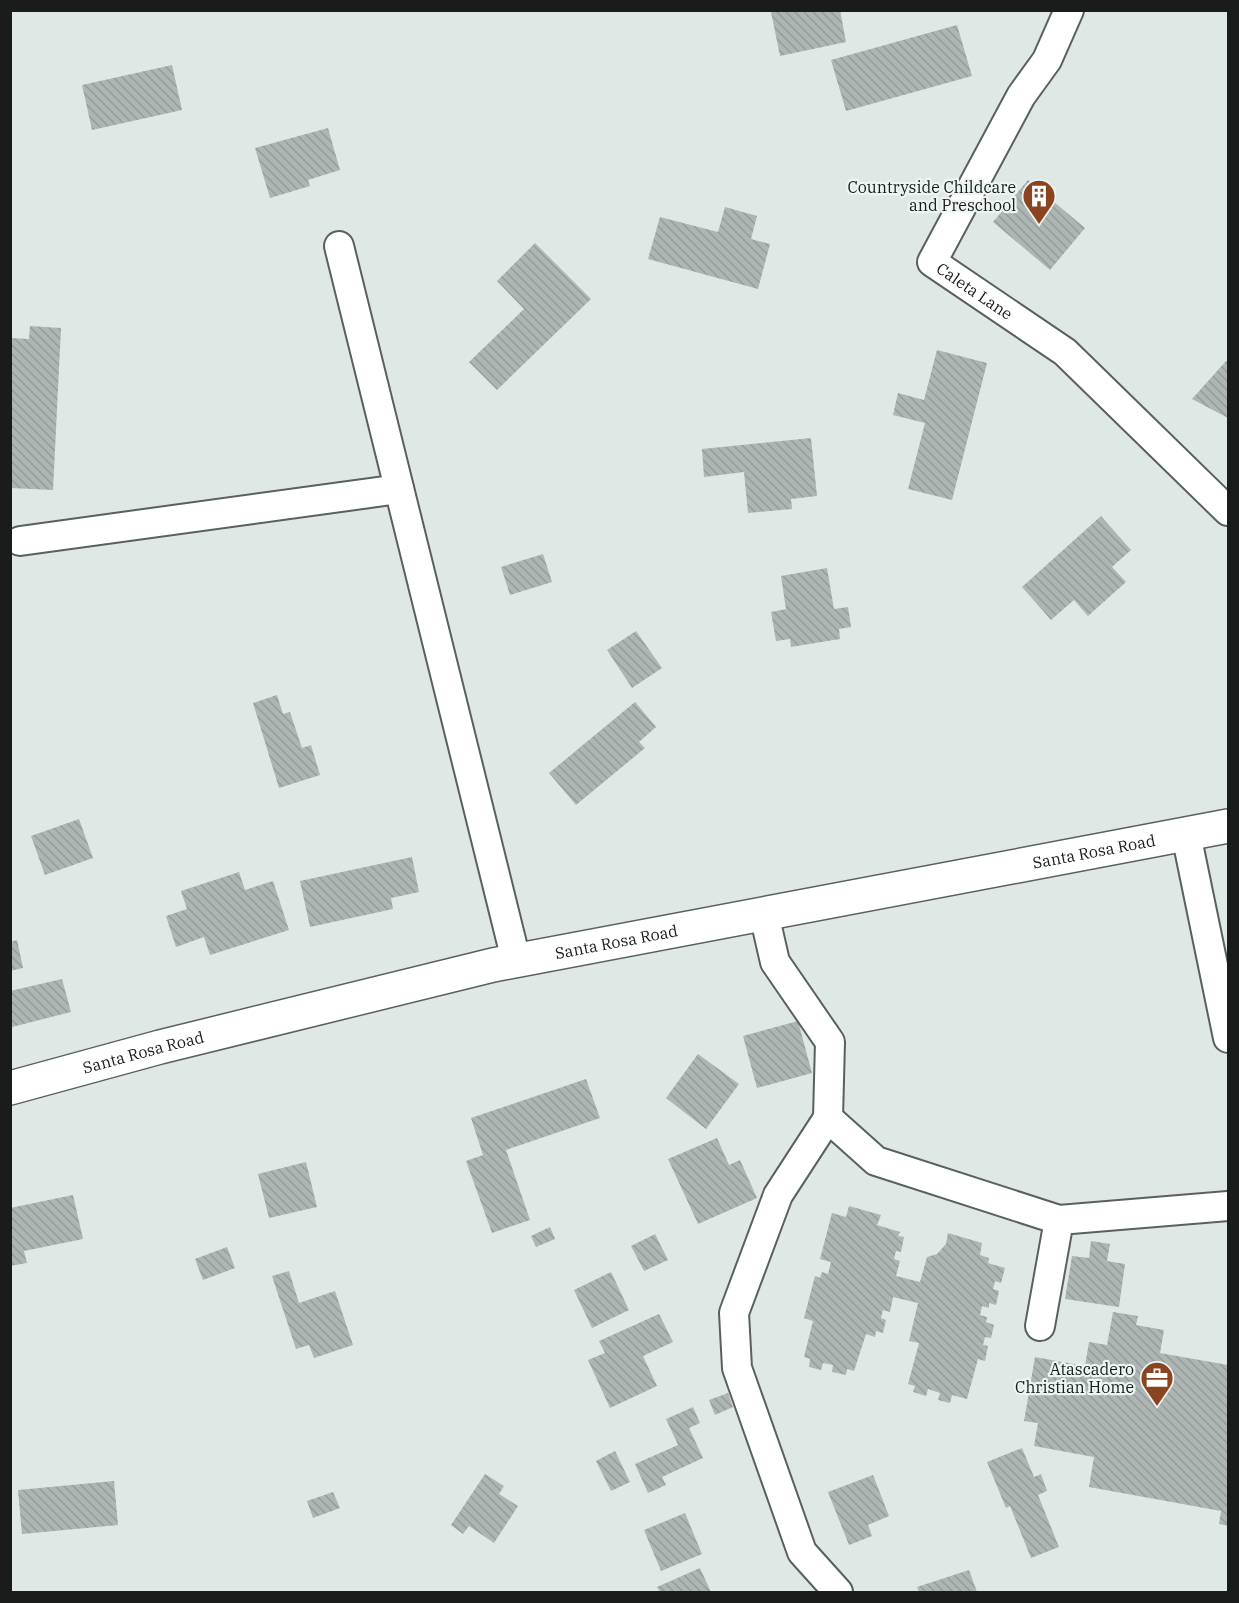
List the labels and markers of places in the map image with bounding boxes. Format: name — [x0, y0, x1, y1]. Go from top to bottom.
place label: Countryside Childcare and Preschool — [848, 177, 1016, 215]
building icon: Countryside Childcare and Preschool — [1021, 178, 1057, 225]
place label: Atascadero Christian Home — [1015, 1359, 1134, 1397]
office icon: Atascadero Christian Home — [1139, 1360, 1175, 1407]

